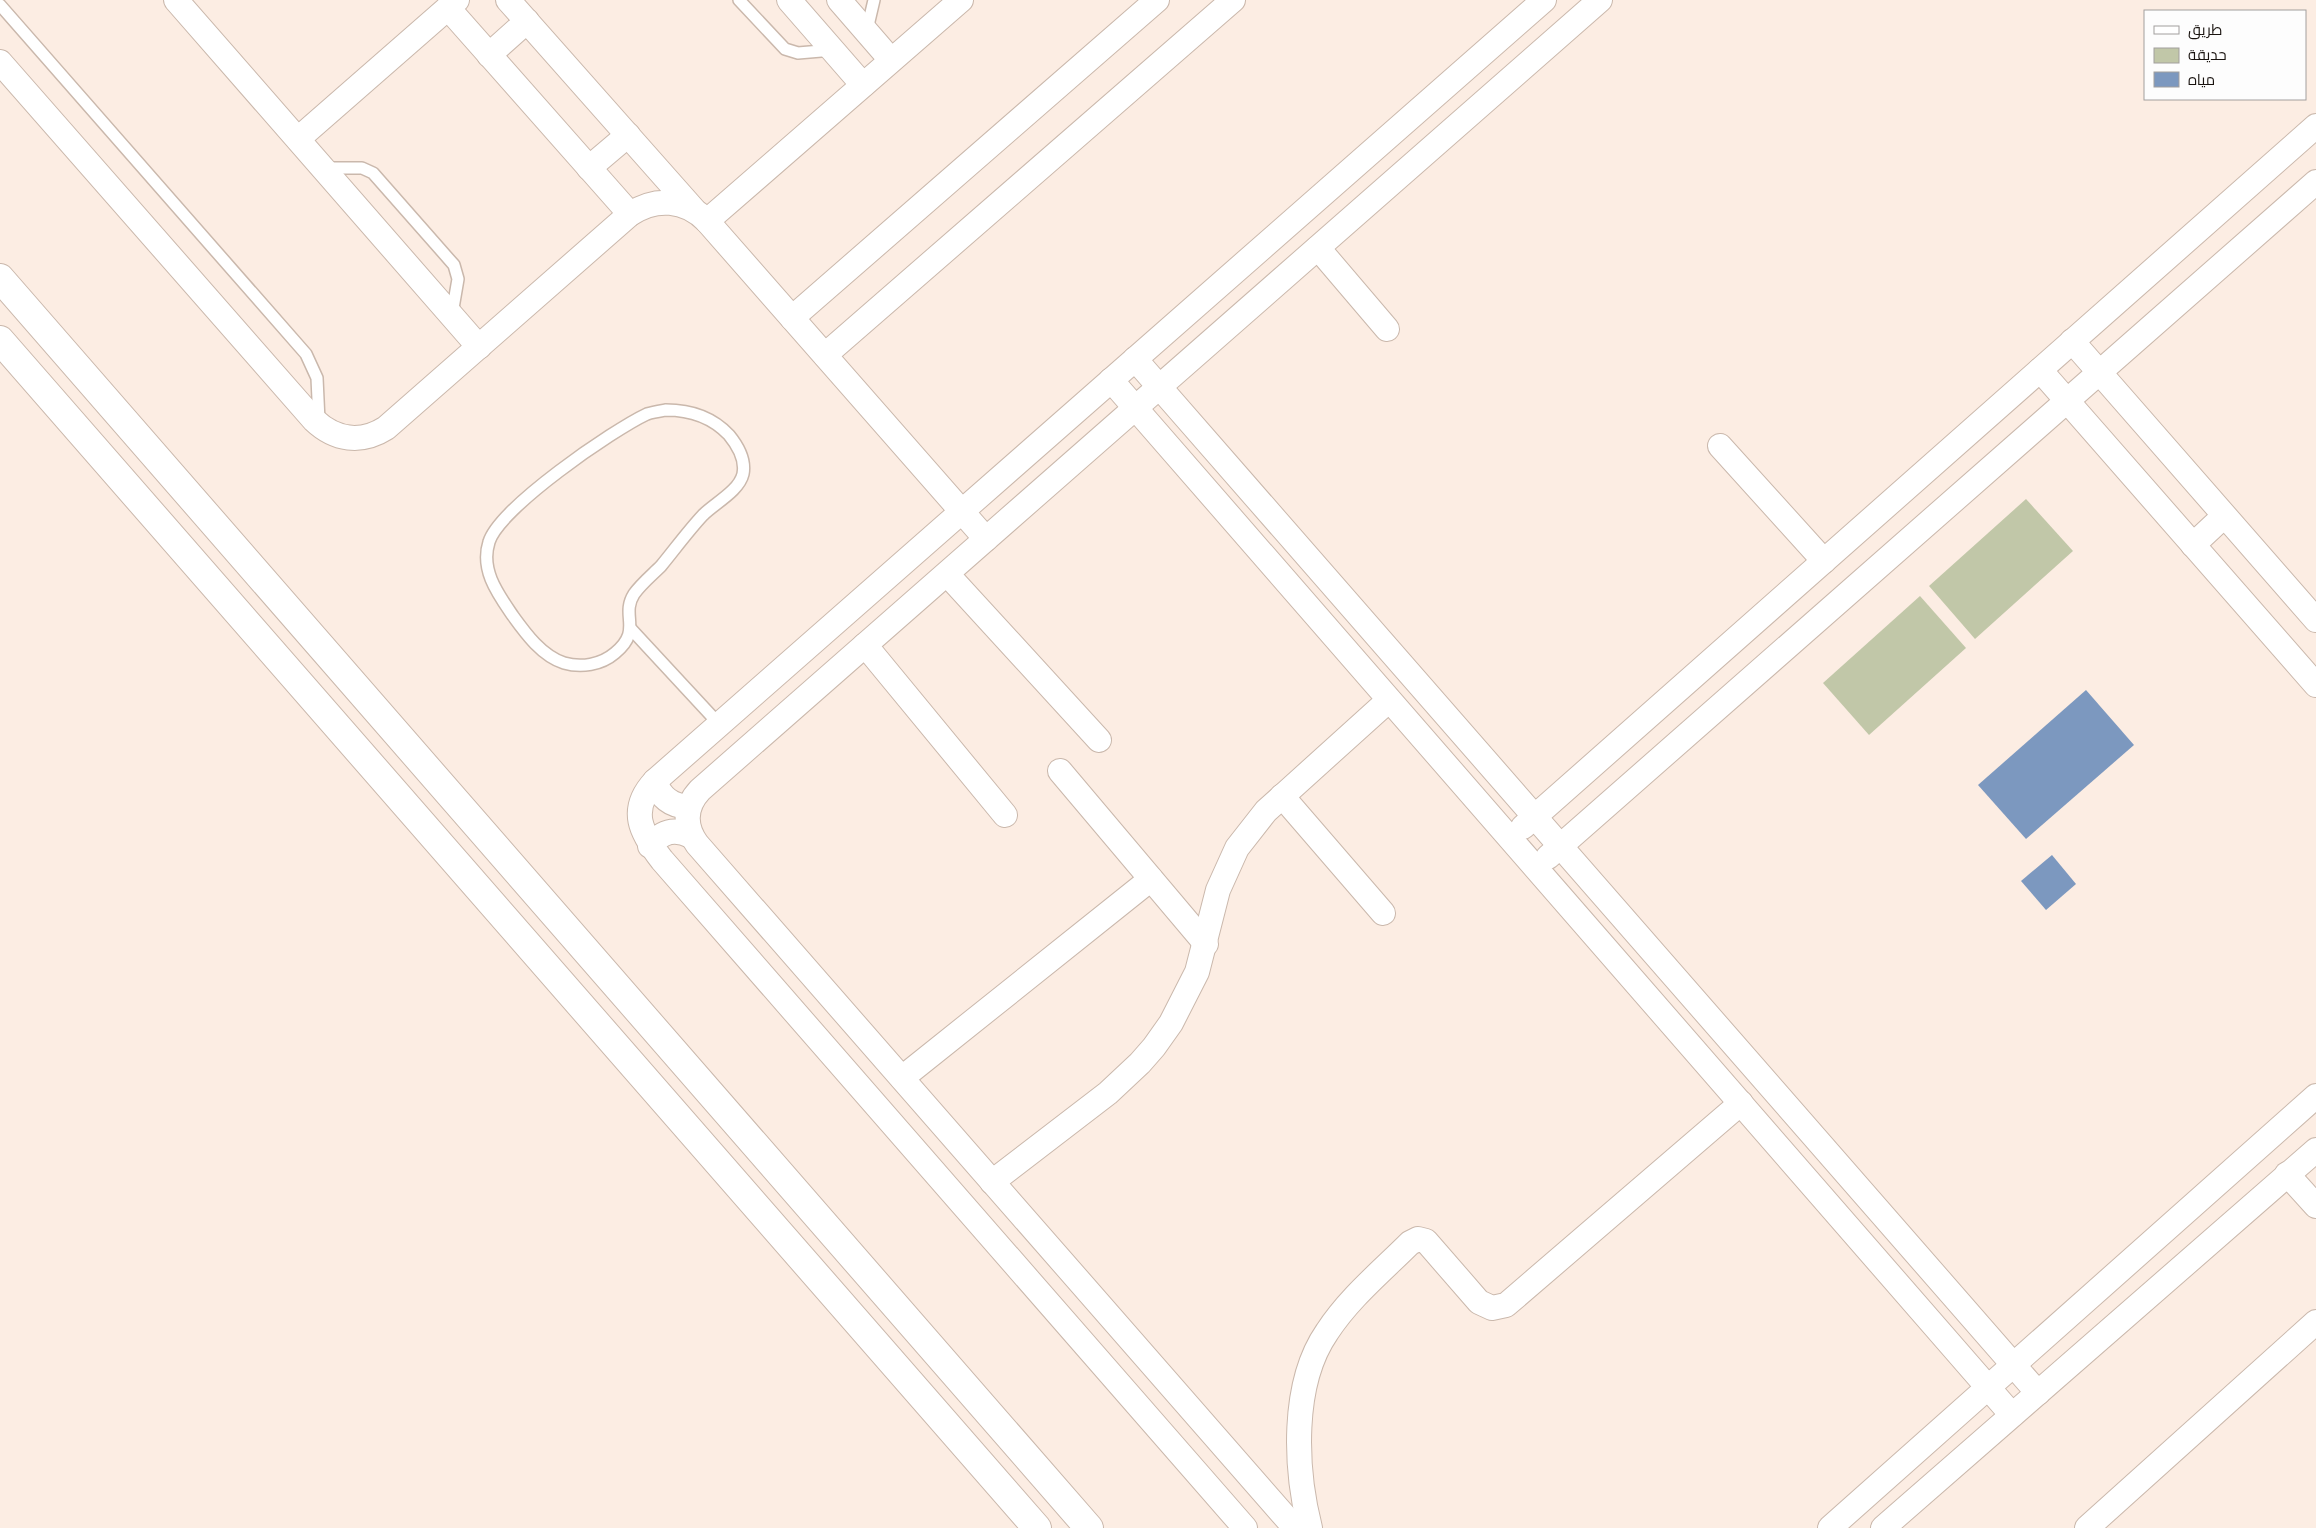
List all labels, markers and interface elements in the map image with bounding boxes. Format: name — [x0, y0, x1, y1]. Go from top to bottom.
legend — [2144, 10, 2306, 100]
text: طريق — [2188, 20, 2222, 40]
text: حديقة — [2188, 45, 2227, 63]
text: مياه — [2188, 70, 2215, 88]

